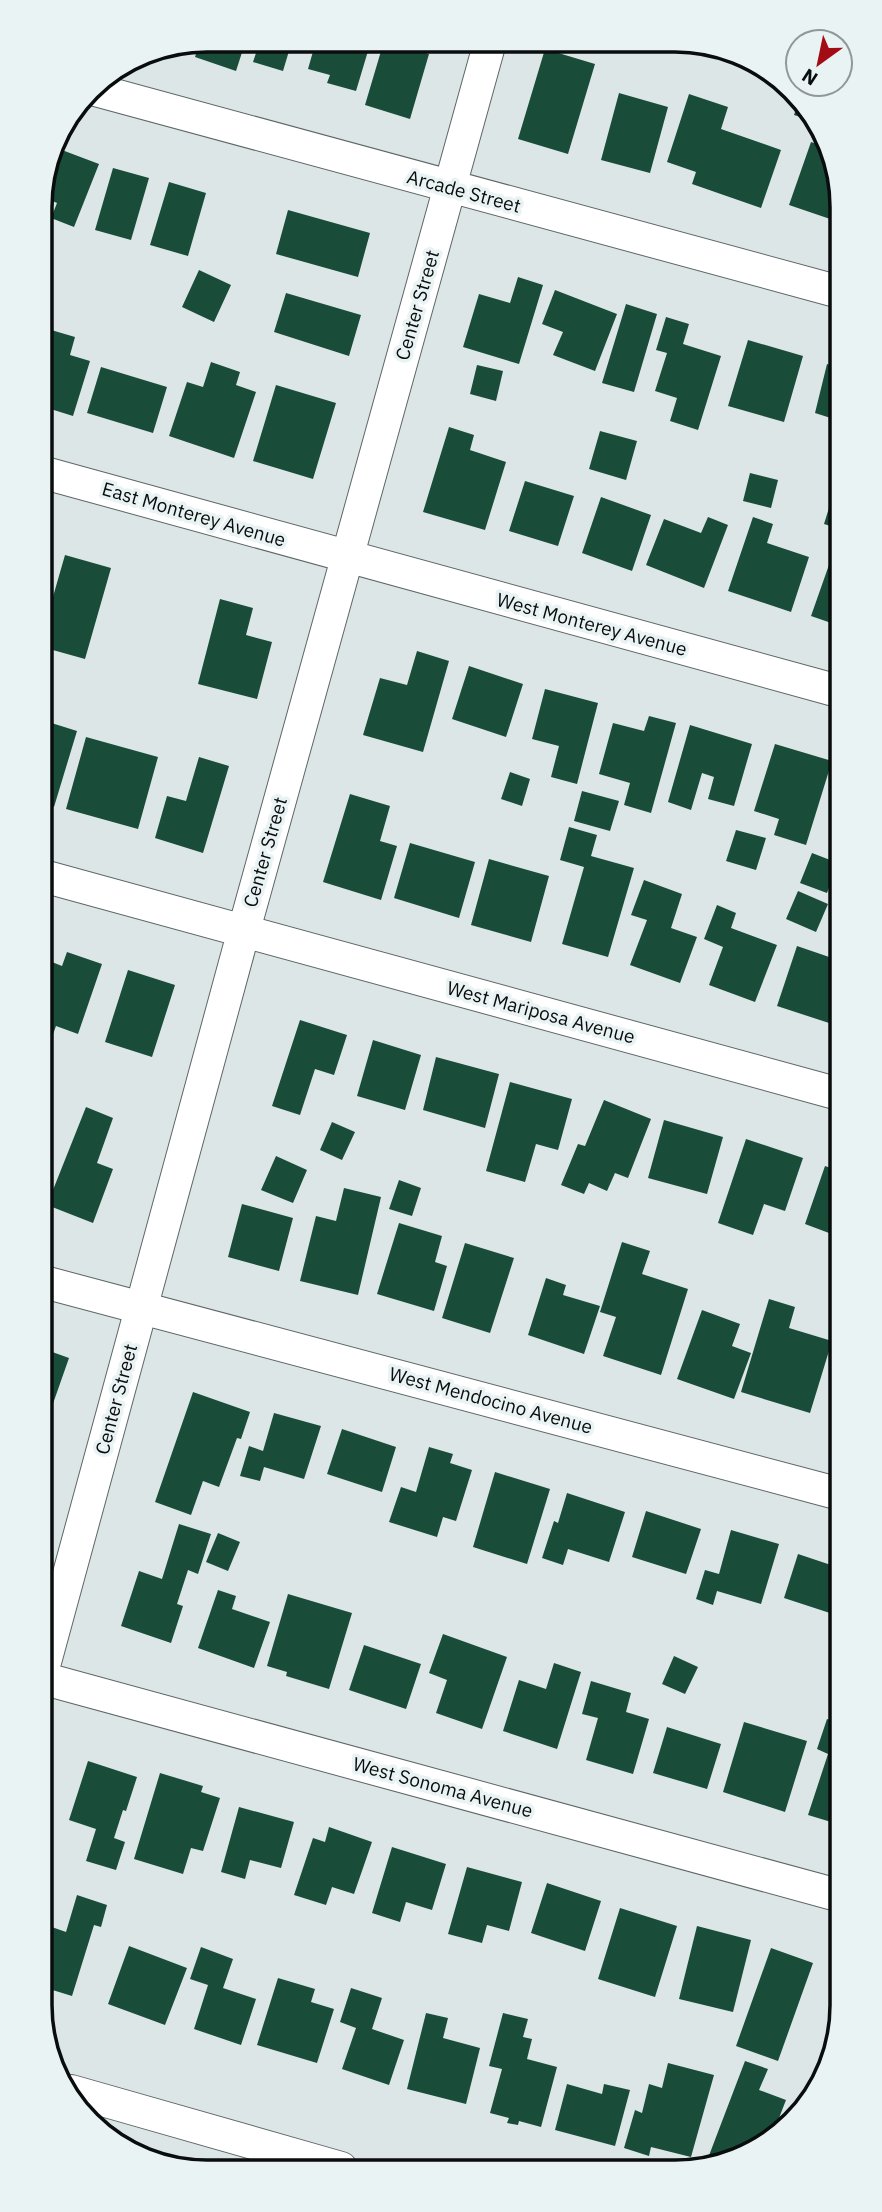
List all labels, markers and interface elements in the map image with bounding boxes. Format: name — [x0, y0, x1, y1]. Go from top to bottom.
north arrow — [784, 28, 854, 98]
text: N — [797, 63, 822, 91]
street label: Arcade Street — [404, 164, 524, 218]
street label: Center Street — [390, 247, 444, 363]
street label: East Monterey Avenue — [99, 476, 289, 552]
street label: West Monterey Avenue — [494, 587, 690, 661]
street label: Center Street — [238, 794, 292, 910]
street label: West Mariposa Avenue — [444, 975, 638, 1049]
street label: Center Street — [90, 1341, 142, 1457]
street label: West Mendocino Avenue — [387, 1361, 595, 1439]
street label: West Sonoma Avenue — [350, 1751, 536, 1823]

